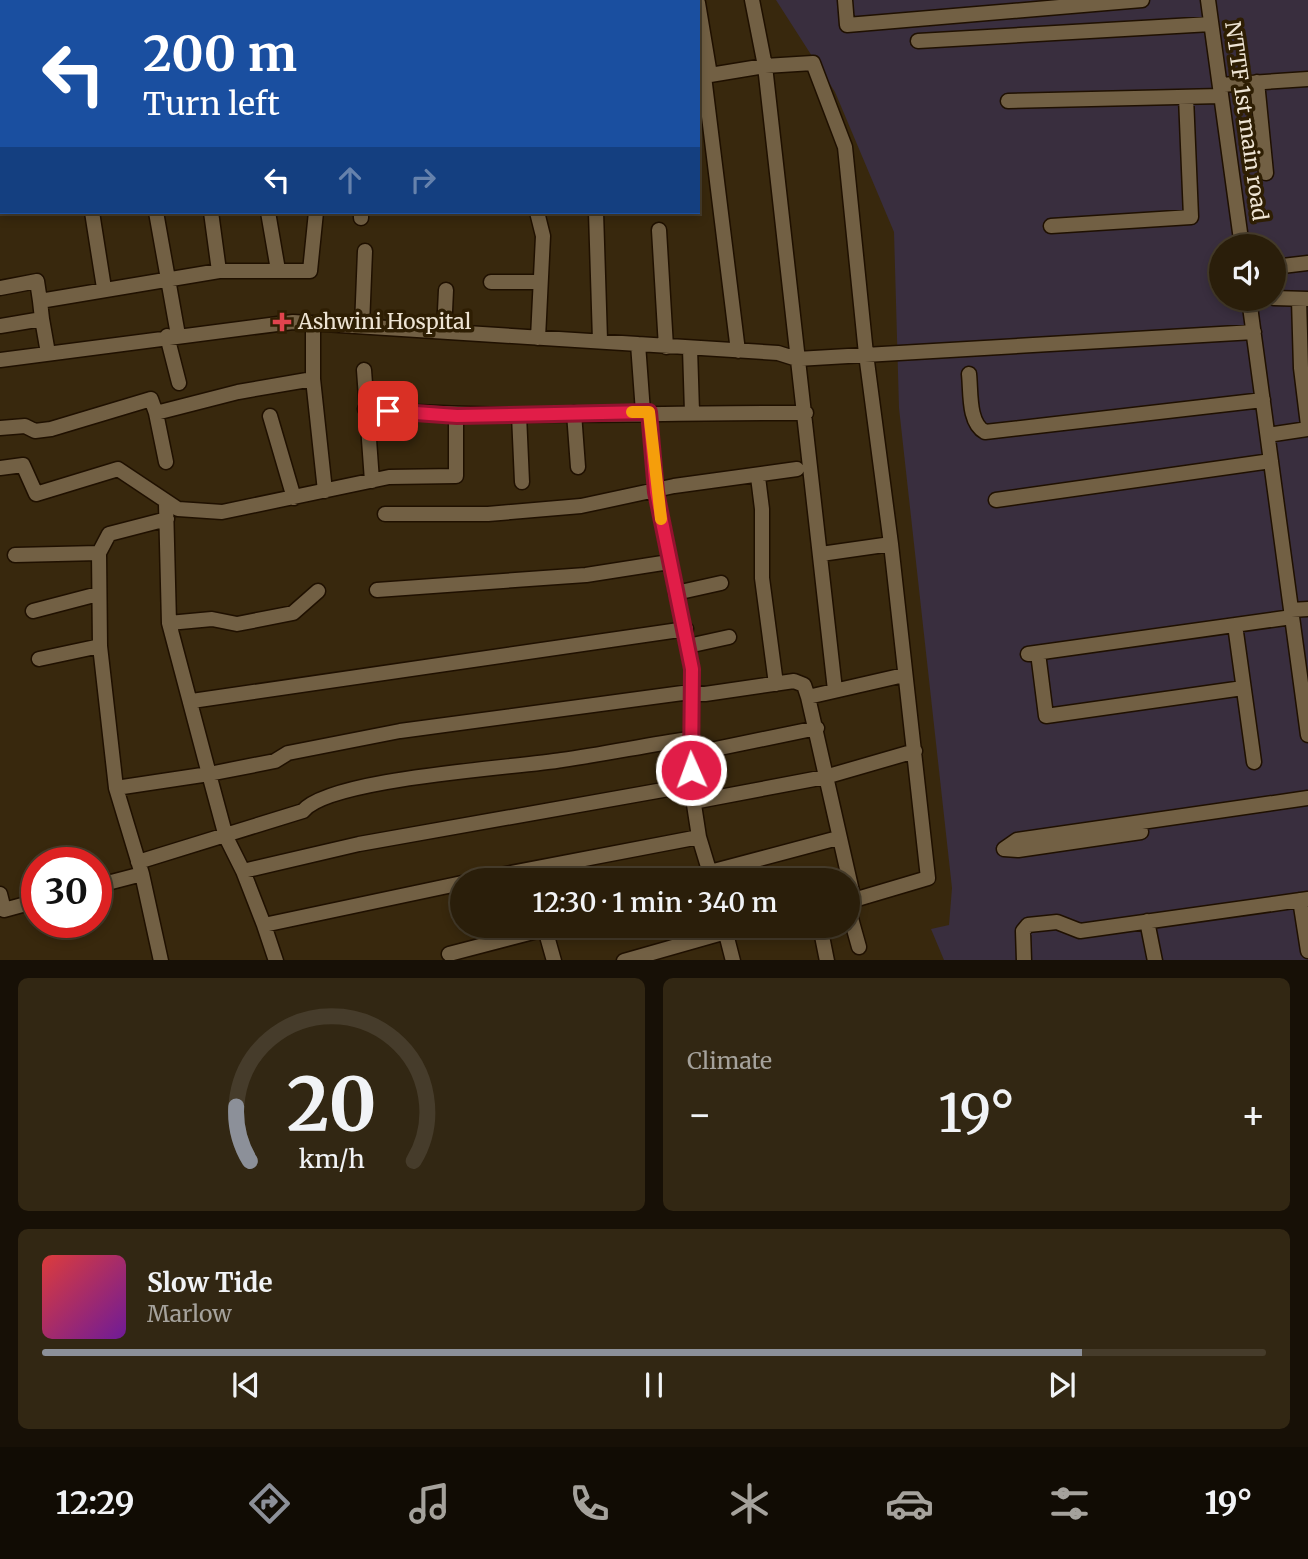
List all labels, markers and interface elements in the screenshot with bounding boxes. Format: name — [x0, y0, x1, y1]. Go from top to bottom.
street label: NTTF 1st main road — [1219, 20, 1274, 223]
text: 200 m — [143, 23, 297, 84]
icon: left — [28, 28, 119, 119]
text: Turn left — [143, 84, 280, 124]
icon: left — [258, 161, 296, 199]
icon: ahead — [331, 161, 369, 199]
icon: right — [404, 161, 442, 199]
map controls — [1209, 234, 1286, 311]
button: sound — [1209, 234, 1286, 311]
place label: Ashwini Hospital — [297, 308, 472, 335]
marker: Ashwini Hospital — [272, 312, 292, 332]
pin — [358, 381, 418, 441]
icon: arrive — [369, 392, 407, 430]
position arrow — [654, 733, 728, 807]
speed limit sign: 30 — [21, 847, 112, 938]
text: 12:30 · 1 min · 340 m — [533, 886, 777, 919]
text: Climate — [687, 1046, 772, 1075]
text: 20 — [287, 1059, 377, 1151]
text: 19° — [938, 1081, 1015, 1146]
text: − — [687, 1091, 712, 1138]
text: + — [1241, 1091, 1266, 1138]
text: km/h — [298, 1142, 365, 1174]
text: Slow Tide — [147, 1266, 273, 1299]
text: Marlow — [147, 1299, 232, 1328]
icon: previous — [227, 1366, 265, 1404]
icon: pause — [635, 1366, 673, 1404]
icon: next — [1043, 1366, 1081, 1404]
icon: directions — [245, 1479, 294, 1528]
icon: music — [405, 1479, 454, 1528]
icon: phone — [565, 1479, 614, 1528]
icon: climate — [725, 1479, 774, 1528]
icon: car — [885, 1479, 934, 1528]
icon: filters — [1045, 1479, 1094, 1528]
text: 12:29 — [55, 1483, 134, 1523]
text: 19° — [1204, 1483, 1252, 1523]

